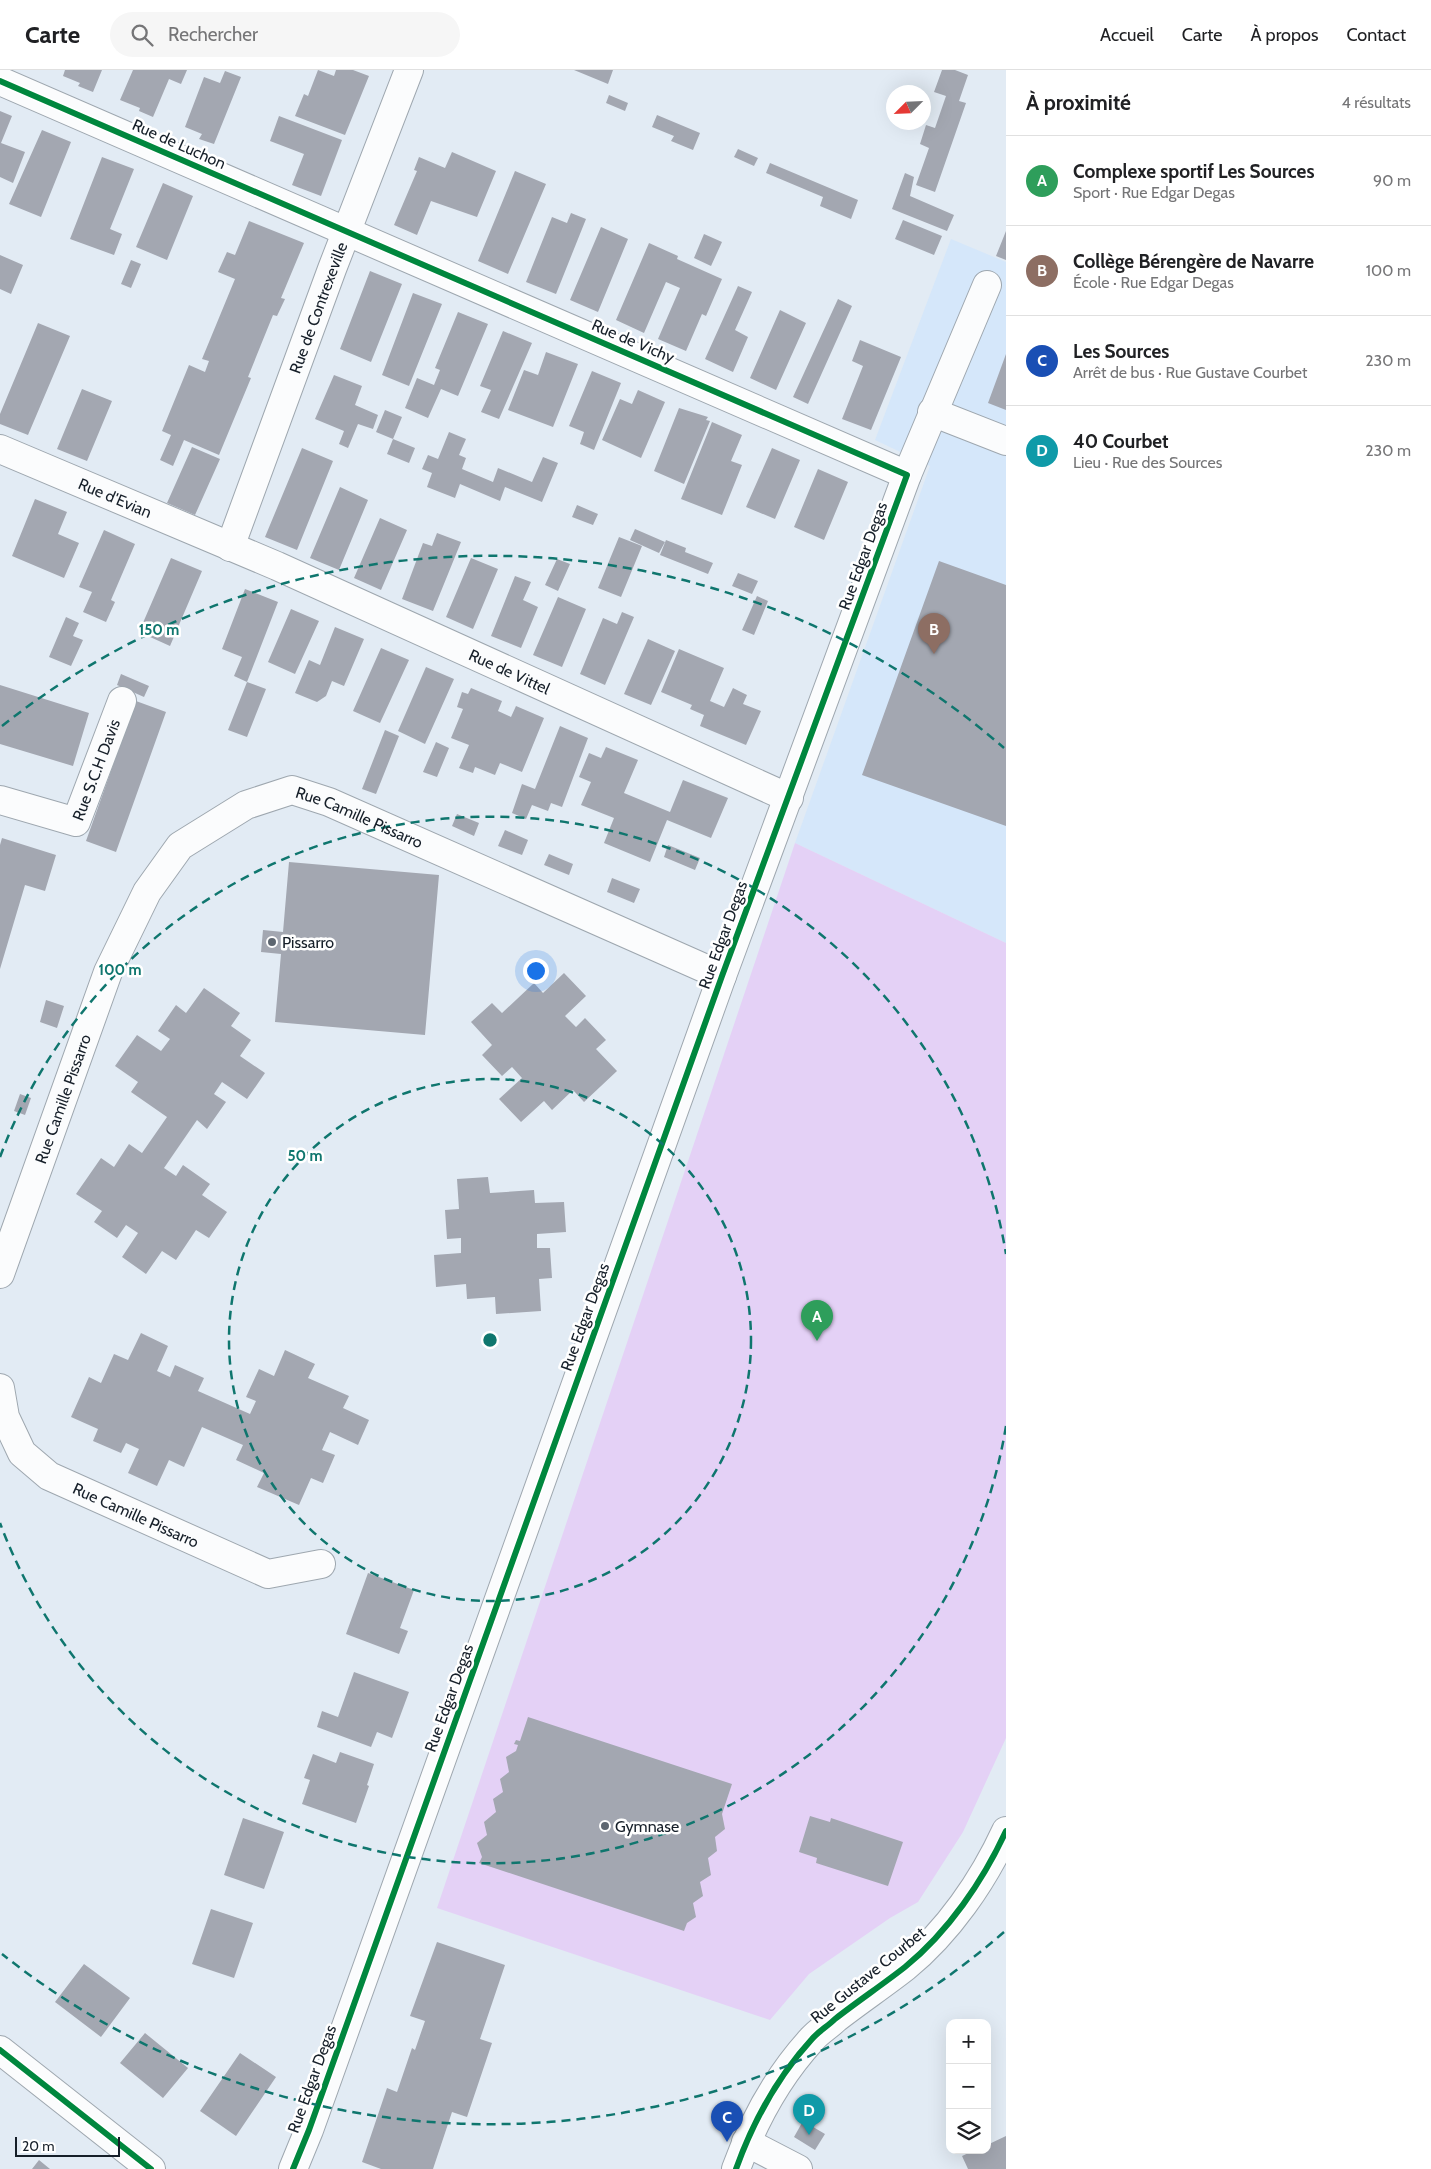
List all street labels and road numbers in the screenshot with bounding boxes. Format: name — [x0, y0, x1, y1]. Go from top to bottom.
street label: Rue de Luchon — [129, 115, 229, 173]
street label: Rue de Contrexeville — [285, 239, 351, 376]
street label: Rue de Vichy — [589, 315, 677, 367]
street label: Rue d'Evian — [76, 474, 155, 522]
street label: Rue Edgar Degas — [835, 499, 891, 613]
street label: Rue de Vittel — [466, 645, 553, 698]
street label: Rue S.C.H Davis — [68, 716, 124, 823]
street label: Rue Camille Pissarro — [293, 782, 426, 852]
street label: Rue Edgar Degas — [695, 878, 751, 992]
street label: Rue Camille Pissarro — [31, 1031, 95, 1166]
street label: Rue Edgar Degas — [557, 1260, 613, 1374]
street label: Rue Camille Pissarro — [70, 1478, 202, 1551]
street label: Rue Edgar Degas — [421, 1641, 477, 1755]
street label: Rue Gustave Courbet — [807, 1923, 930, 2027]
street label: Rue Edgar Degas — [284, 2022, 340, 2136]

